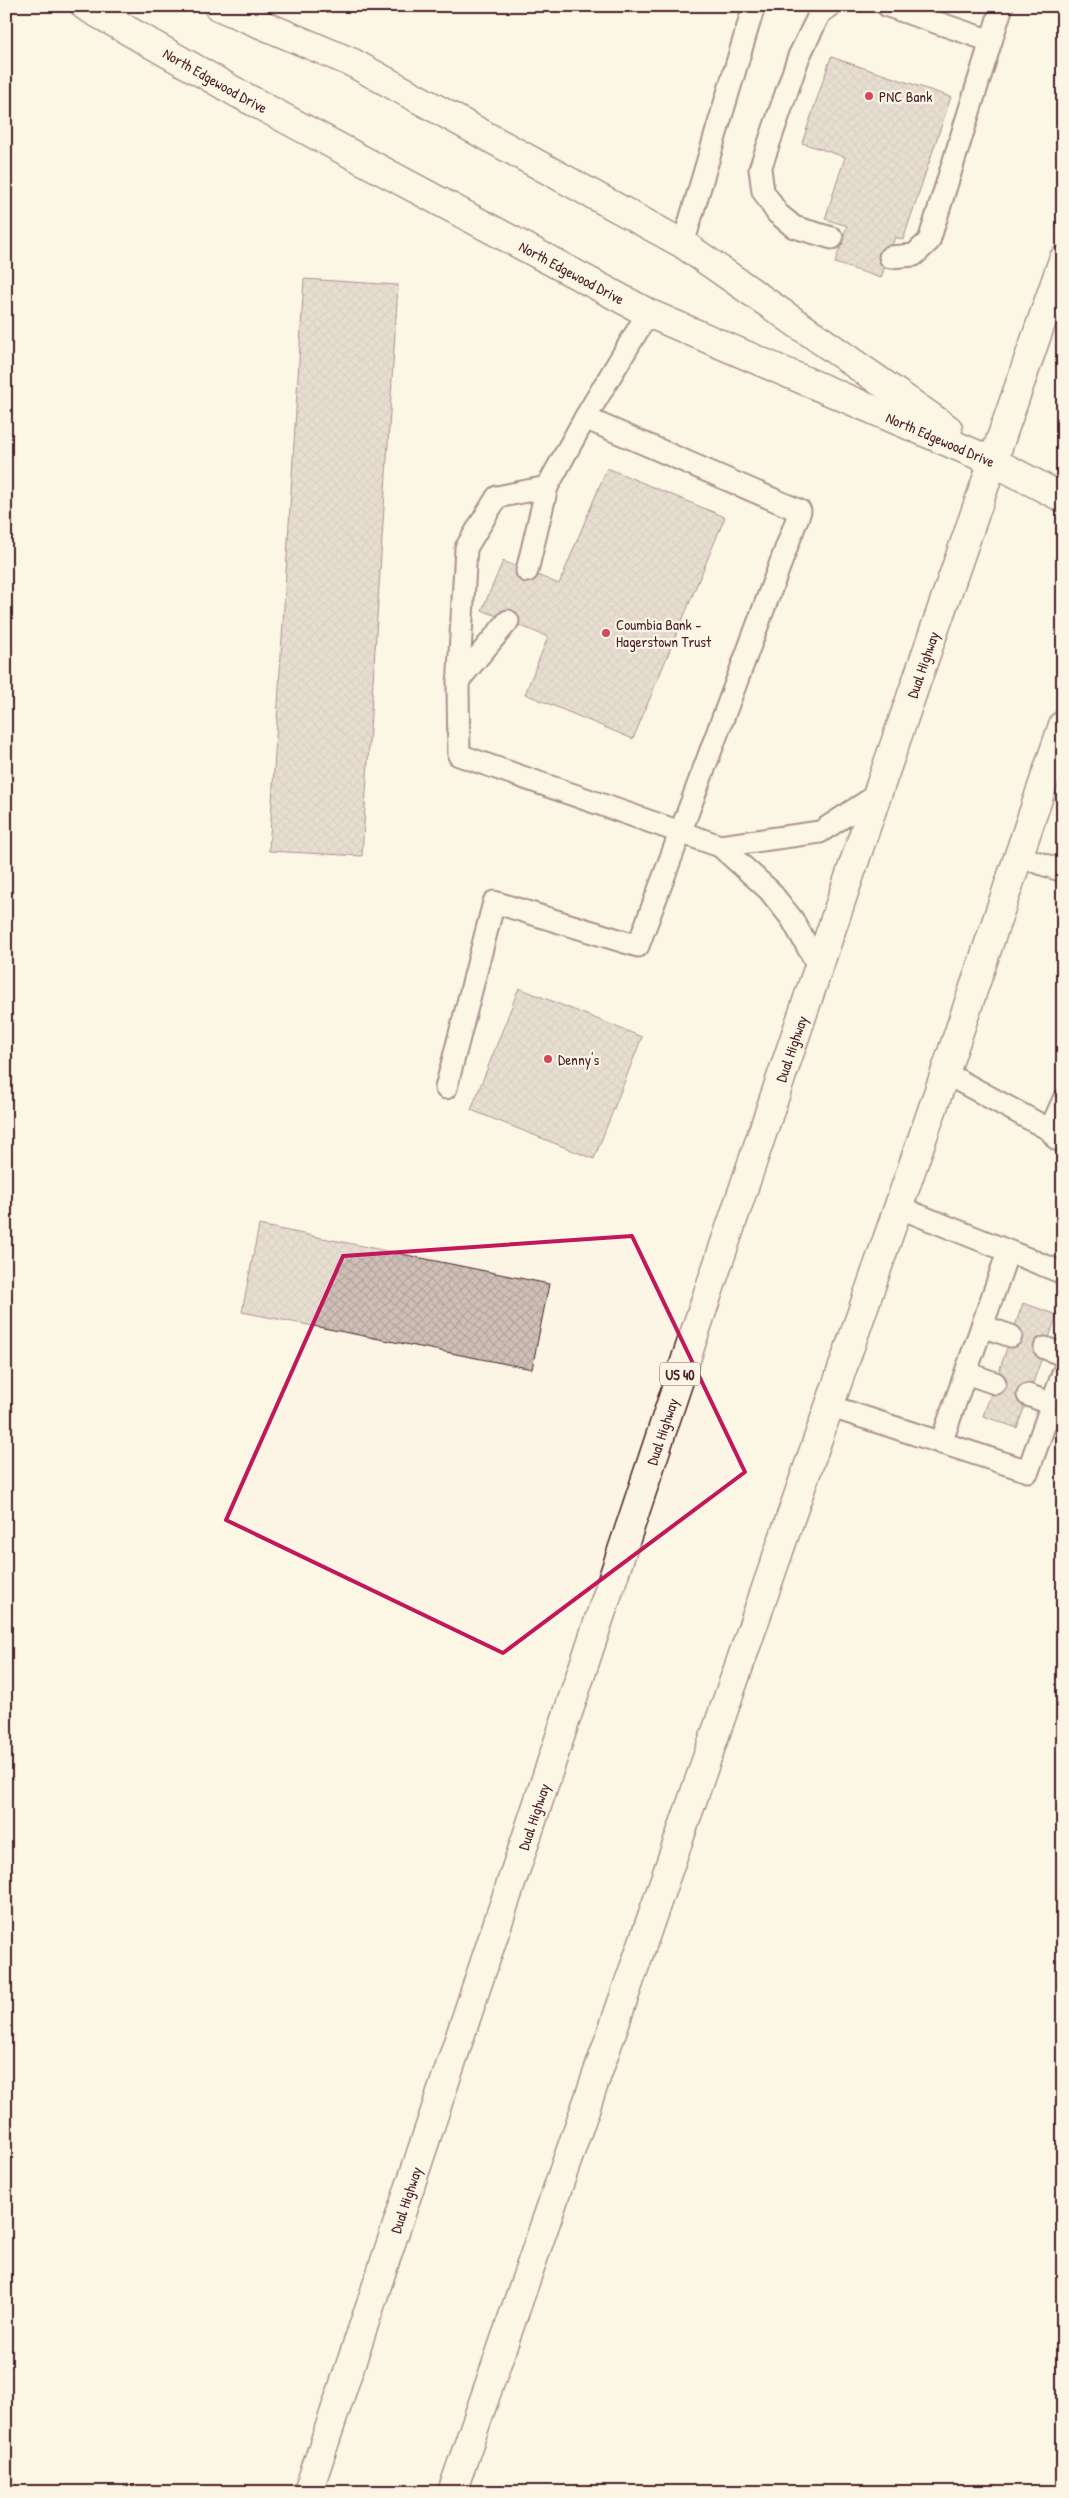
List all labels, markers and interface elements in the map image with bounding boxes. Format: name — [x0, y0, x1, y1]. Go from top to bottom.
street label: North Edgewood Drive — [159, 42, 271, 118]
place label: PNC Bank — [879, 86, 932, 107]
marker: PNC Bank — [863, 90, 875, 102]
street label: North Edgewood Drive — [516, 235, 628, 309]
street label: North Edgewood Drive — [883, 406, 998, 472]
place label: Coumbia Bank - Hagerstown Trust — [616, 614, 712, 652]
marker: Coumbia Bank - Hagerstown Trust — [600, 627, 612, 639]
street label: Dual Highway — [901, 628, 944, 701]
street label: Dual Highway — [770, 1013, 812, 1085]
place label: Denny's — [558, 1049, 599, 1070]
marker: Denny's — [542, 1053, 554, 1065]
road number: US 40 — [660, 1362, 700, 1386]
street label: Dual Highway — [641, 1395, 683, 1468]
street label: Dual Highway — [512, 1780, 554, 1853]
street label: Dual Highway — [385, 2164, 426, 2236]

